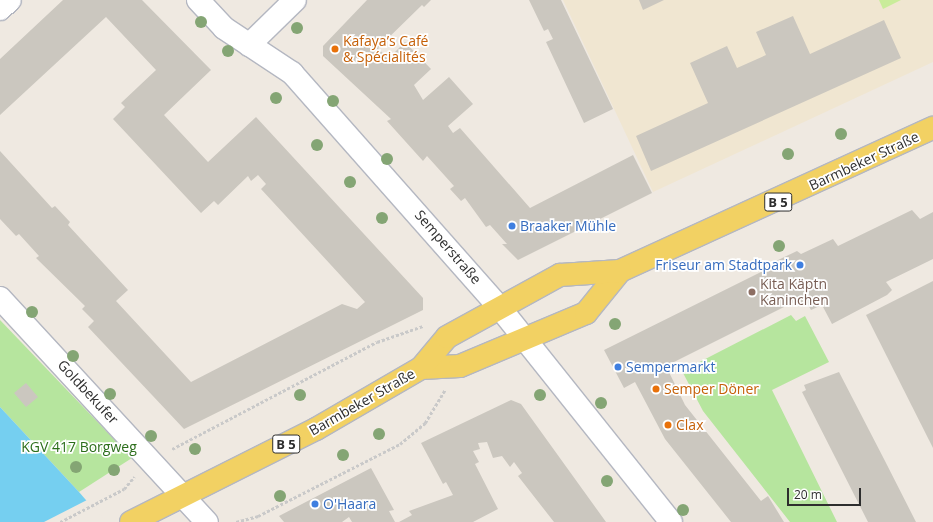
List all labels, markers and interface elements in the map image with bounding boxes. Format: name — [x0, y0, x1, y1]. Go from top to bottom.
place label: Kafaya’s Café & Spécialités — [343, 33, 428, 66]
marker: Kafaya’s Café & Spécialités — [330, 44, 340, 54]
street label: Barmbeker Straße — [806, 128, 922, 194]
road number: B 5 — [764, 191, 792, 213]
street label: Semperstraße — [411, 207, 485, 287]
place label: Braaker Mühle — [520, 218, 616, 234]
marker: Braaker Mühle — [507, 221, 517, 231]
place label: Friseur am Stadtpark — [655, 257, 792, 273]
marker: Friseur am Stadtpark — [795, 260, 805, 270]
place label: Kita Käptn Kaninchen — [760, 276, 829, 308]
marker: Kita Käptn Kaninchen — [747, 287, 757, 297]
street label: Goldbekufer — [54, 357, 122, 427]
place label: Sempermarkt — [626, 359, 715, 375]
marker: Sempermarkt — [613, 362, 623, 372]
street label: Barmbeker Straße — [306, 365, 418, 439]
place label: Semper Döner — [664, 381, 759, 397]
marker: Semper Döner — [651, 384, 661, 394]
place label: Clax — [676, 417, 703, 433]
marker: Clax — [663, 420, 673, 430]
road number: B 5 — [272, 433, 300, 455]
park label: KGV 417 Borgweg — [21, 439, 137, 455]
scale bar — [789, 480, 863, 506]
text: 20 m — [794, 486, 822, 503]
place label: O'Haara — [323, 496, 376, 512]
marker: O'Haara — [310, 499, 320, 509]

